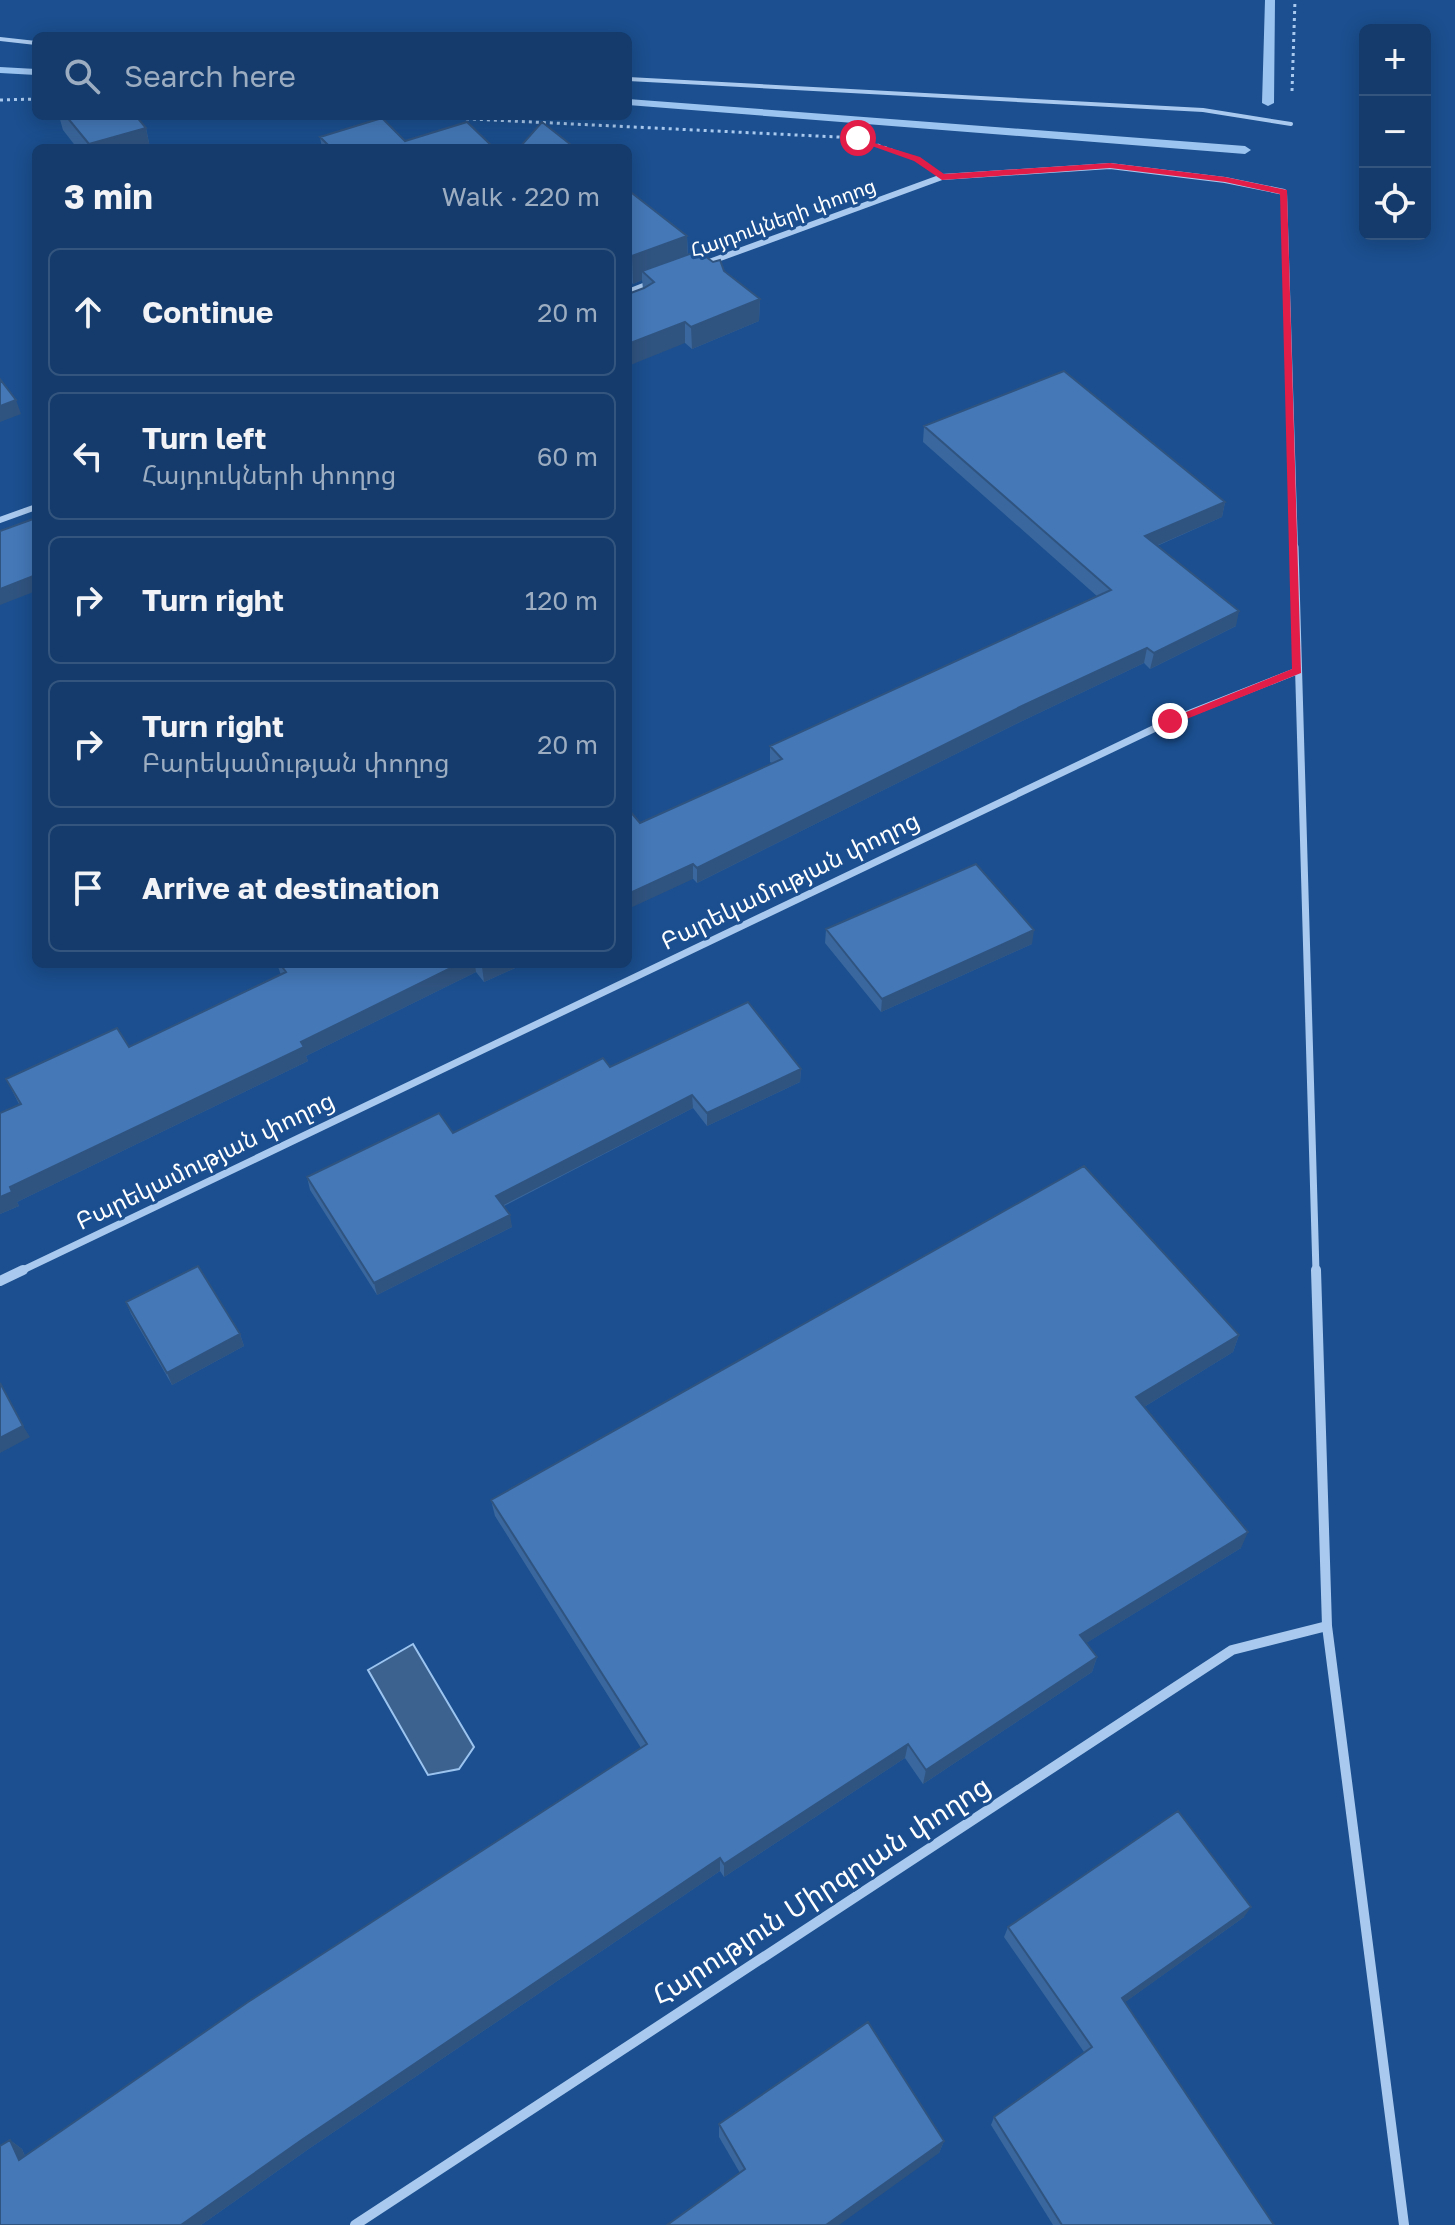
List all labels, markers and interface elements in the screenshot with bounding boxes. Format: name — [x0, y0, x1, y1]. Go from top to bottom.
map controls — [1359, 24, 1431, 240]
button: + — [1359, 24, 1431, 96]
search box — [32, 32, 632, 120]
icon: search — [60, 54, 104, 98]
text: Search here — [124, 58, 296, 94]
button: − — [1359, 96, 1431, 168]
route start — [840, 120, 876, 156]
button: locate — [1359, 168, 1431, 240]
street label: Հայդուկների փողոց — [687, 172, 879, 263]
text: 3 min — [64, 176, 153, 216]
text: Walk · 220 m — [442, 181, 600, 212]
icon: ahead — [66, 290, 110, 334]
text: Continue — [142, 294, 273, 330]
text: 20 m — [537, 297, 598, 328]
text: Turn left — [142, 420, 267, 456]
icon: left — [66, 434, 110, 478]
text: 60 m — [537, 441, 598, 472]
text: Հայդուկների փողոց — [142, 459, 396, 490]
icon: right — [66, 578, 110, 622]
text: Turn right — [142, 582, 284, 618]
text: 120 m — [525, 585, 598, 616]
route end — [1152, 703, 1188, 739]
text: Turn right — [142, 708, 284, 744]
icon: right — [66, 722, 110, 766]
text: 20 m — [537, 729, 598, 760]
text: Բարեկամության փողոց — [142, 747, 450, 778]
street label: Բարեկամության փողոց — [655, 804, 924, 956]
icon: arrive — [66, 866, 110, 910]
text: Arrive at destination — [142, 870, 439, 906]
street label: Բարեկամության փողոց — [70, 1084, 339, 1236]
street label: Հարություն Միրզոյան փողոց — [646, 1768, 996, 2012]

